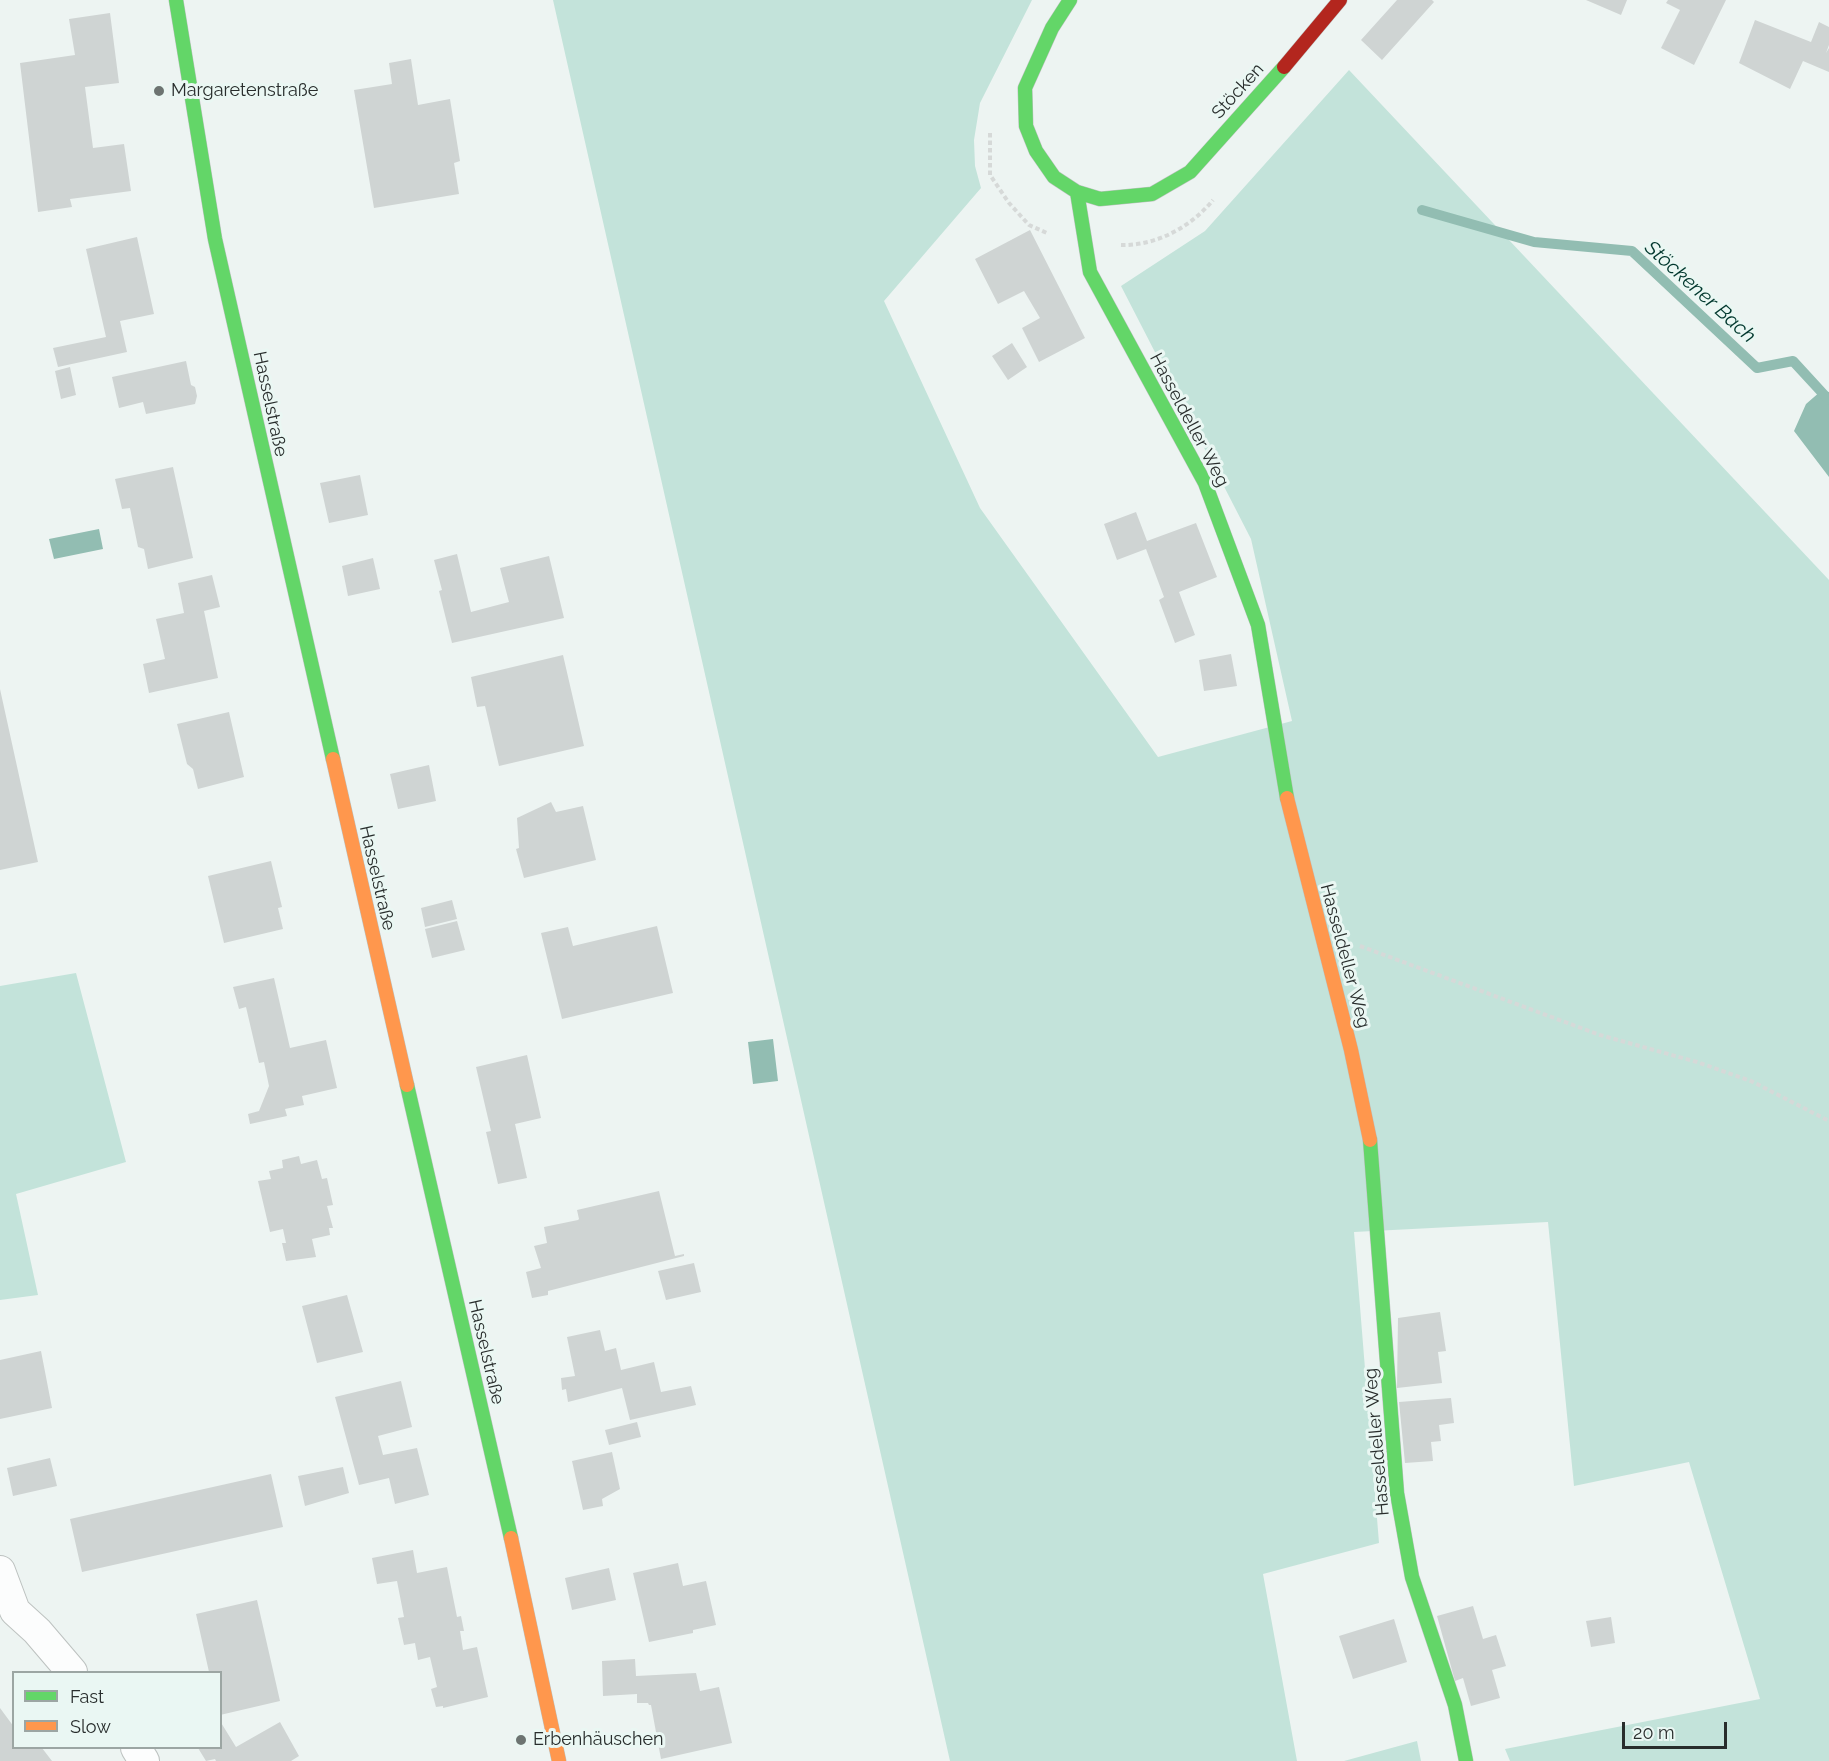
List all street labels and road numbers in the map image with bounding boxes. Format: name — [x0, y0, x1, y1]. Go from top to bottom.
street label: Stöcken — [1207, 59, 1269, 123]
street label: Hasselstraße — [248, 349, 292, 459]
street label: Hasseldeller Weg — [1145, 350, 1233, 490]
street label: Hasselstraße — [354, 823, 400, 933]
street label: Hasseldeller Weg — [1315, 882, 1375, 1030]
street label: Hasselstraße — [463, 1297, 509, 1407]
street label: Hasseldeller Weg — [1360, 1367, 1394, 1517]

